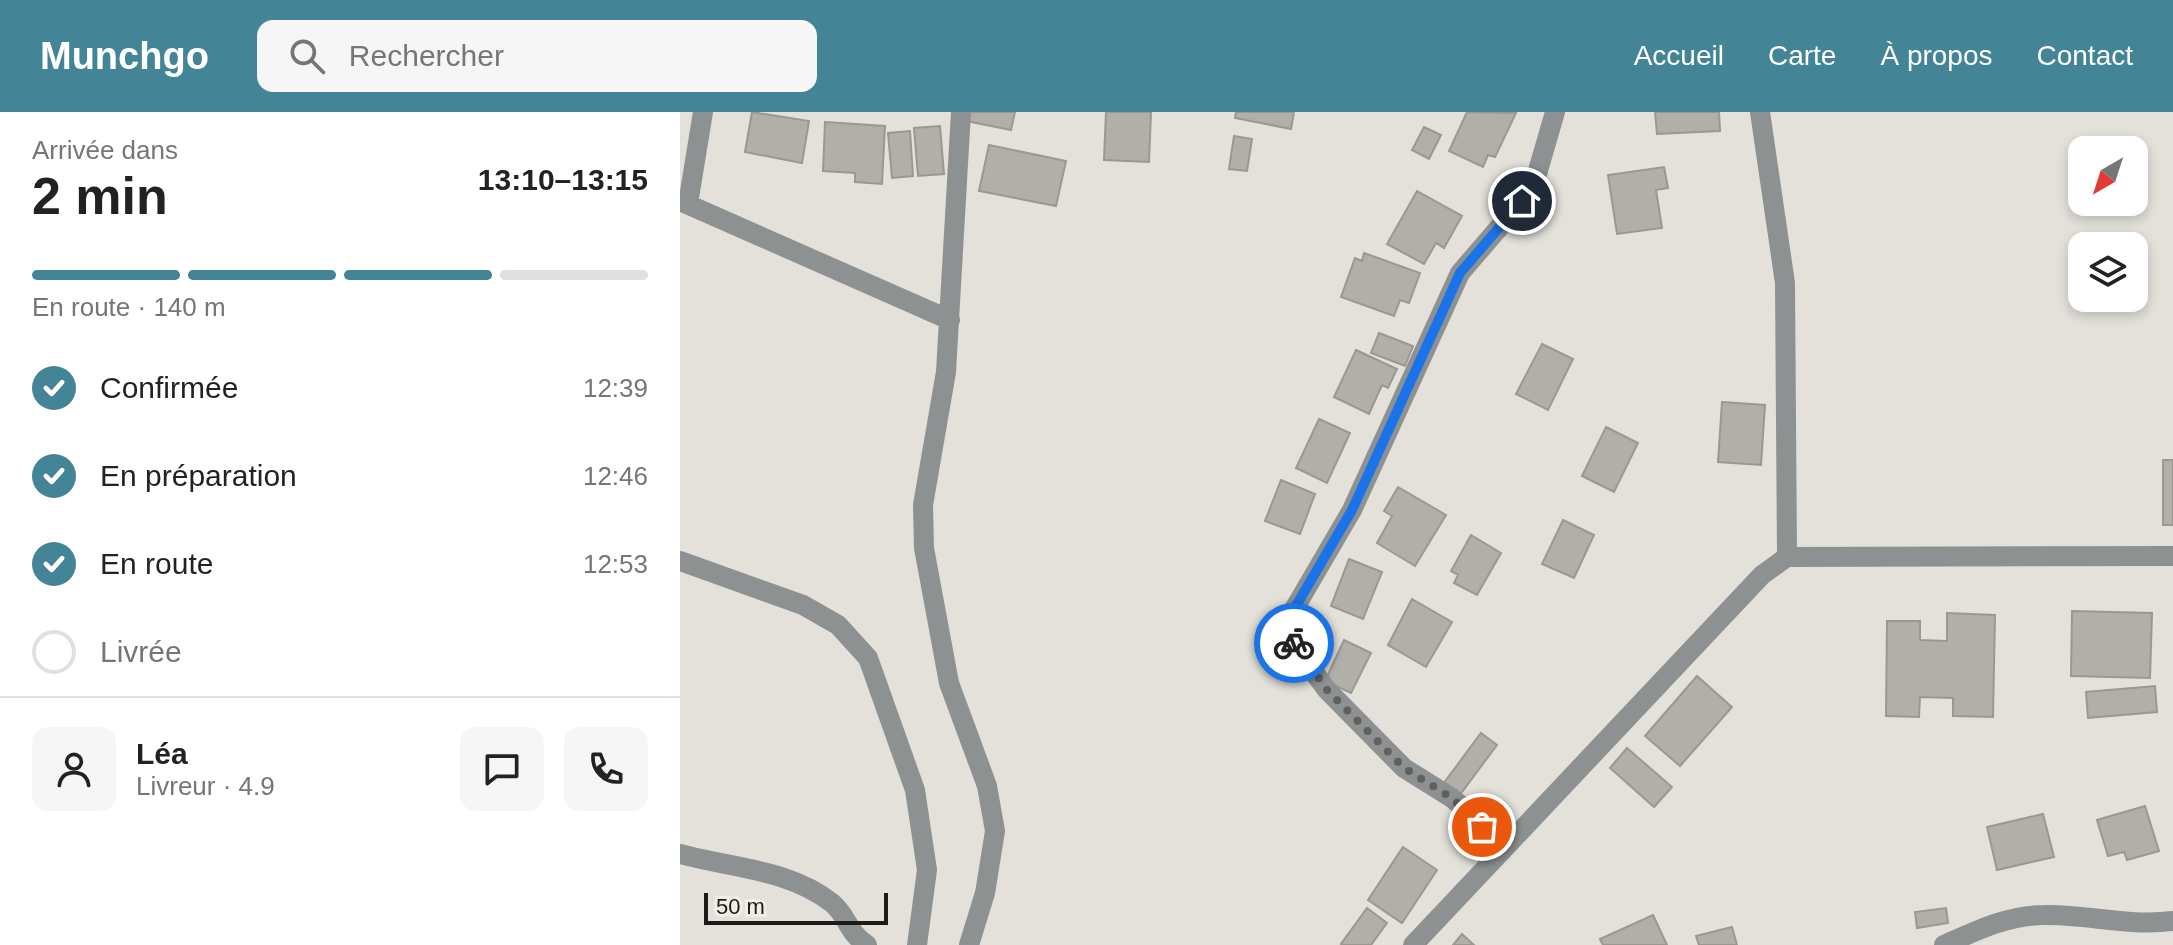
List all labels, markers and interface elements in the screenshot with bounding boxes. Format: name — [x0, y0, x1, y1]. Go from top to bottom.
search box — [257, 20, 817, 92]
icon: search — [285, 34, 329, 78]
text: Munchgo — [40, 35, 209, 77]
text: Rechercher — [349, 39, 504, 72]
text: Accueil — [1634, 40, 1724, 71]
text: Carte — [1768, 40, 1836, 71]
text: À propos — [1880, 40, 1993, 71]
text: Contact — [2037, 40, 2133, 71]
text: Arrivée dans — [32, 135, 178, 165]
north arrow — [2068, 136, 2148, 216]
map controls — [2068, 136, 2148, 312]
text: 13:10–13:15 — [478, 163, 648, 196]
text: 2 min — [32, 167, 168, 225]
pin — [1488, 167, 1556, 235]
icon: home — [1500, 179, 1544, 223]
button: layers — [2068, 232, 2148, 312]
text: En route · 140 m — [32, 292, 226, 322]
icon: check — [32, 366, 76, 410]
text: Confirmée — [100, 371, 238, 404]
text: 12:39 — [583, 373, 648, 403]
icon: check — [32, 454, 76, 498]
text: En préparation — [100, 459, 297, 492]
text: 12:46 — [583, 461, 648, 491]
icon: check — [32, 542, 76, 586]
text: En route — [100, 547, 213, 580]
text: 12:53 — [583, 549, 648, 579]
courier — [1254, 603, 1334, 683]
icon: bike — [1272, 621, 1316, 665]
text: Livrée — [100, 635, 182, 668]
button: person — [32, 727, 116, 811]
button: chat — [460, 727, 544, 811]
button: phone — [564, 727, 648, 811]
text: Léa — [136, 737, 188, 770]
text: Livreur · 4.9 — [136, 771, 275, 801]
pin — [1448, 793, 1516, 861]
icon: bag — [1460, 805, 1504, 849]
scale bar — [704, 889, 888, 925]
text: 50 m — [716, 894, 765, 919]

